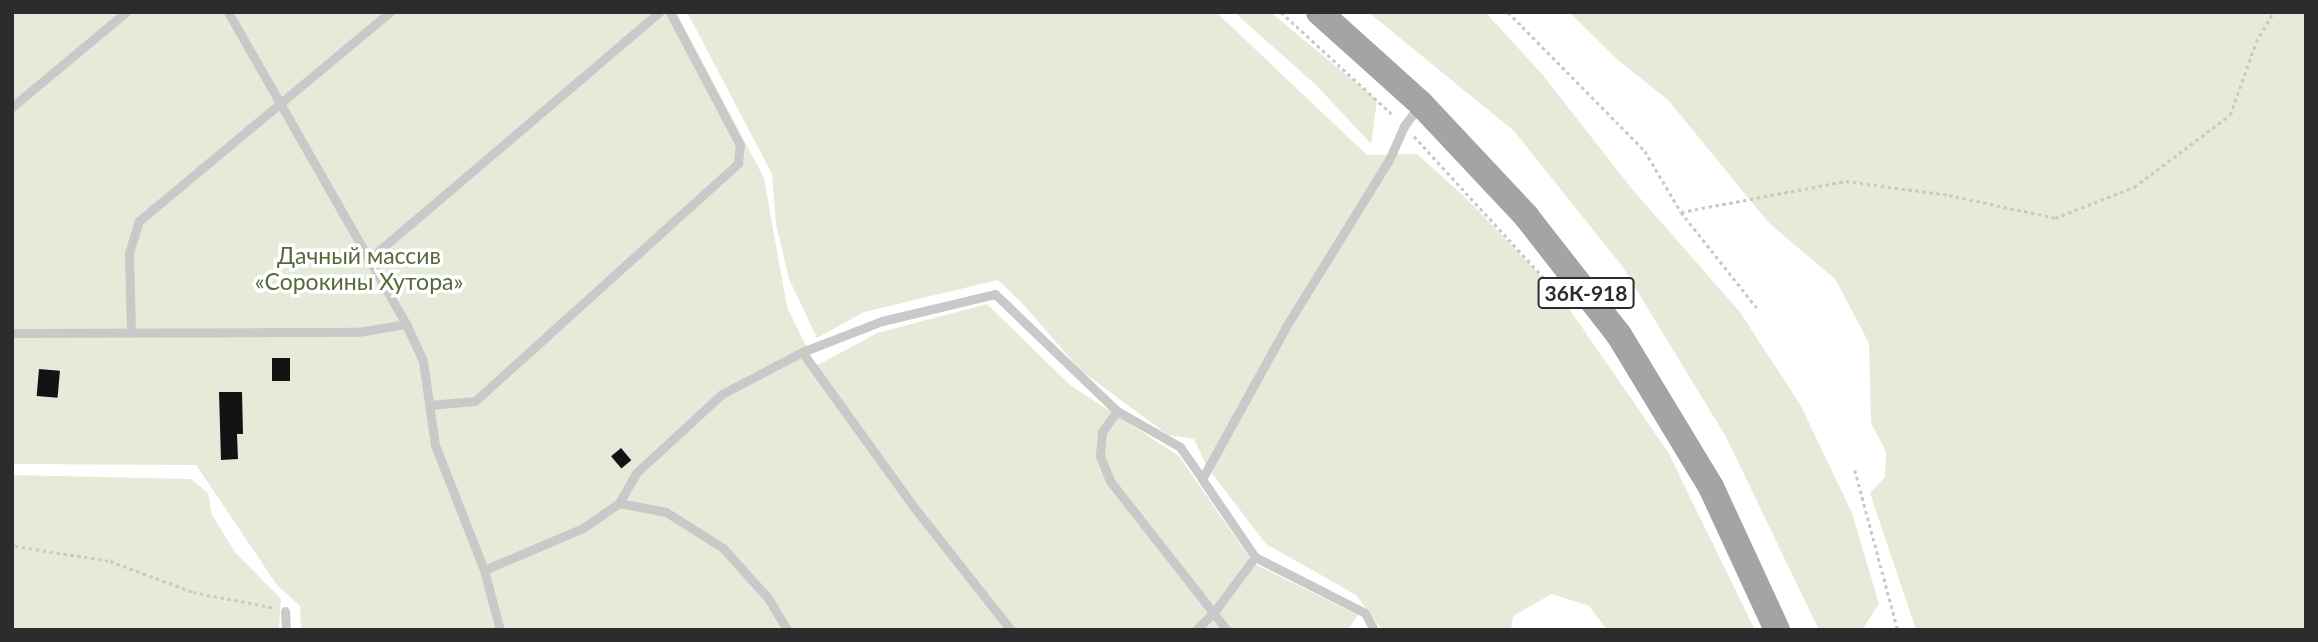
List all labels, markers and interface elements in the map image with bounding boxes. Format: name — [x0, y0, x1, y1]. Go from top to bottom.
park label: Дачный массив «Сорокины Хутора» — [255, 241, 463, 295]
road number: 36К-918 — [1537, 276, 1635, 310]

